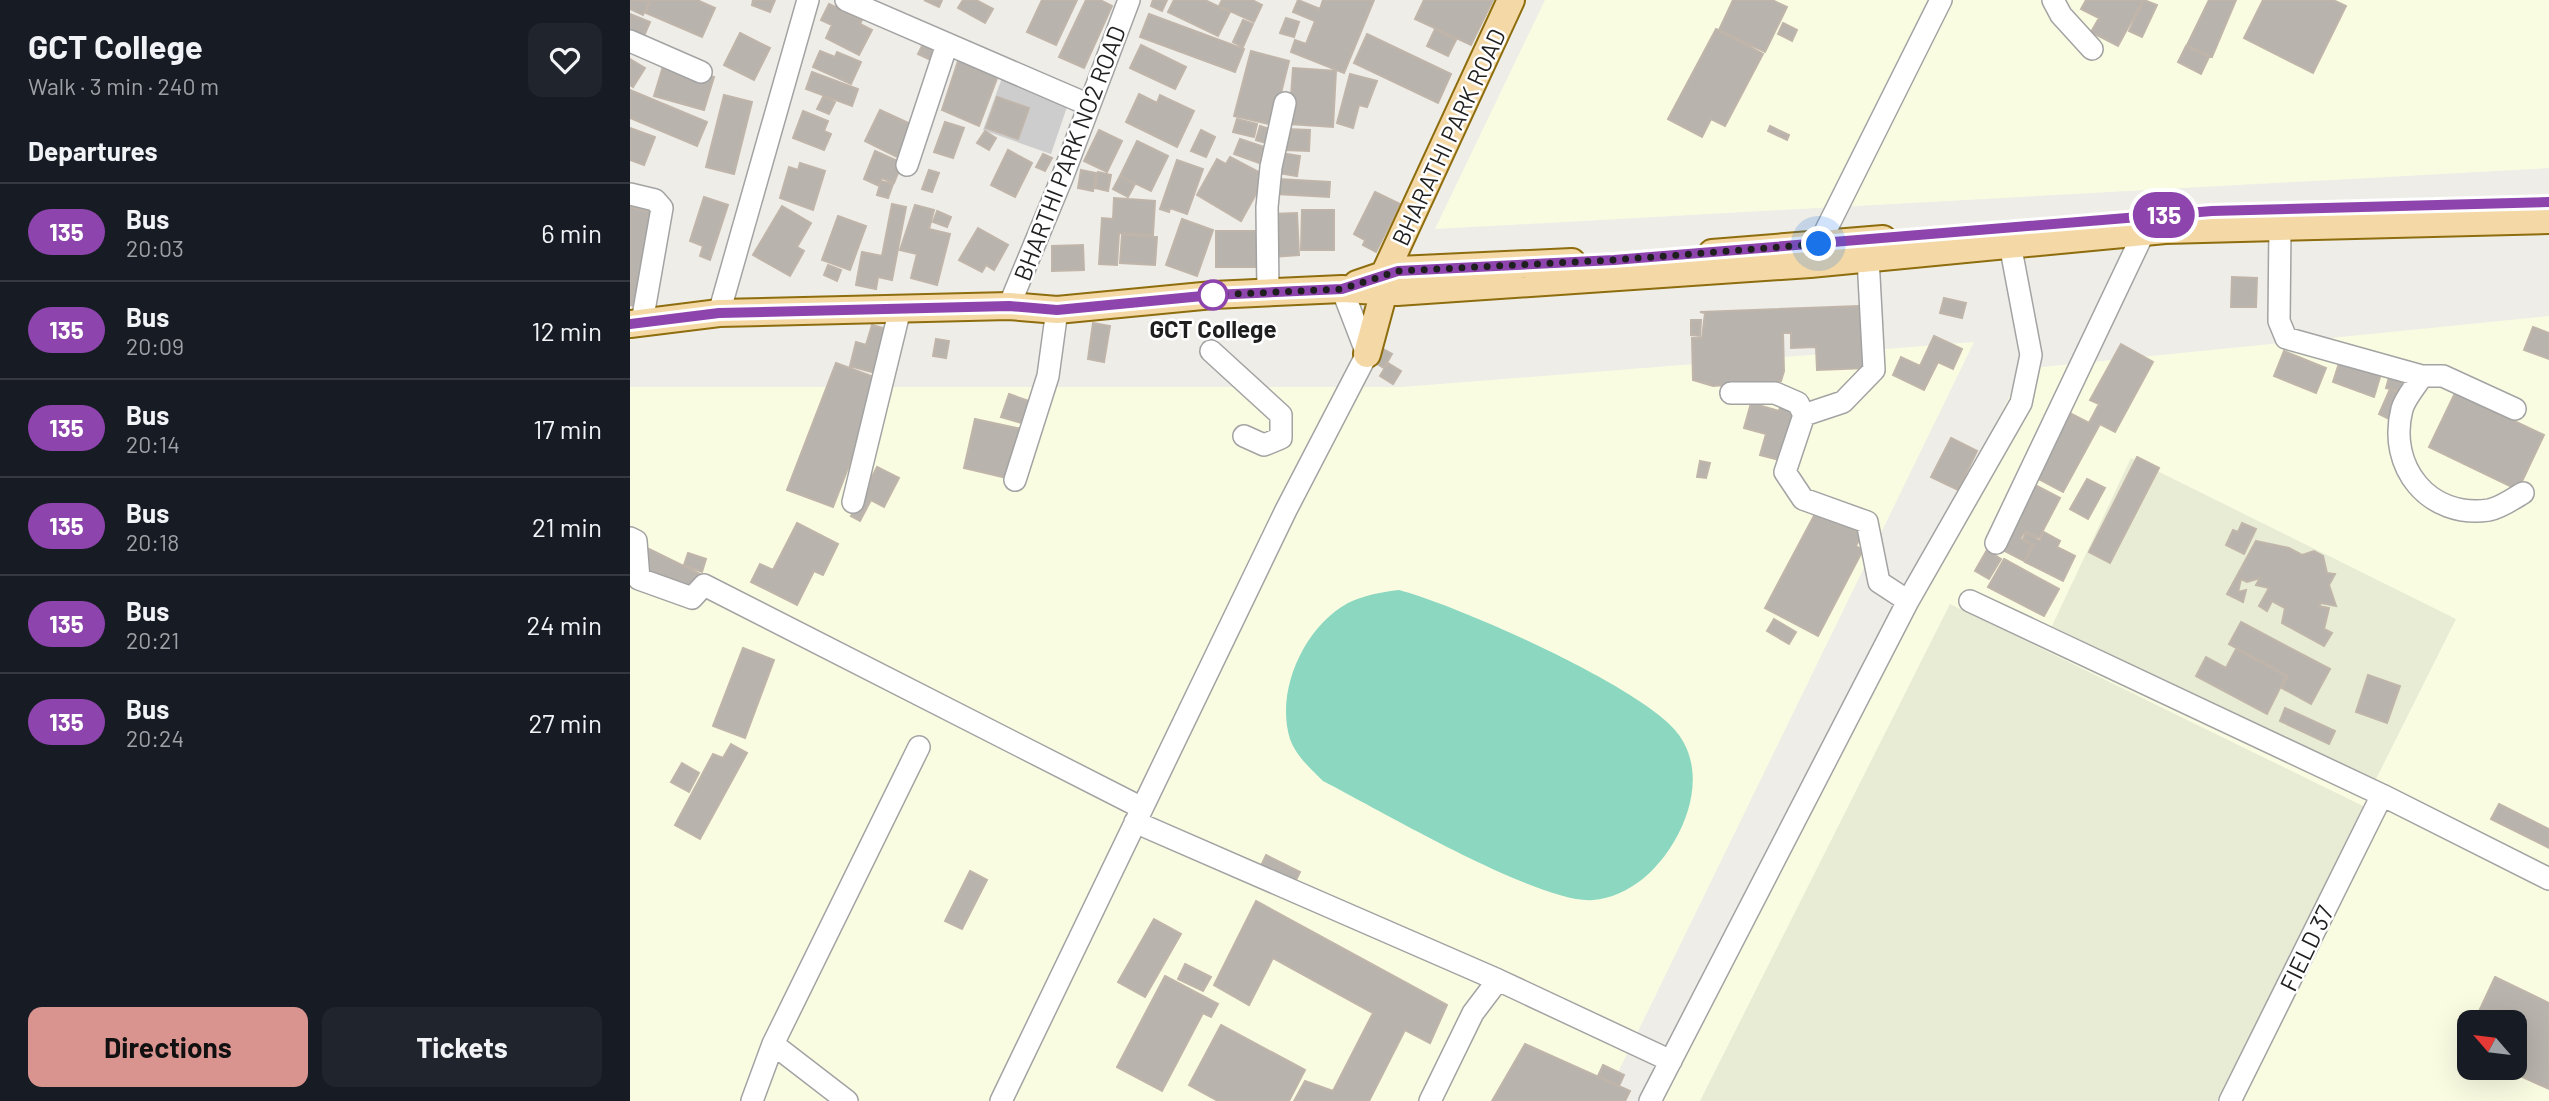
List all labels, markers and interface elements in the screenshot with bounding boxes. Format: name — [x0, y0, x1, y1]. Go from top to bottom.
street label: BHARTHI PARK NO2 ROAD — [1007, 21, 1131, 285]
button: heart — [528, 23, 602, 97]
street label: BHARATHI PARK ROAD — [1385, 24, 1511, 250]
text: GCT College — [28, 26, 203, 66]
text: Walk · 3 min · 240 m — [28, 72, 219, 100]
text: Departures — [28, 135, 158, 166]
line badge: 135 — [2124, 192, 2204, 238]
text: 135 — [2147, 200, 2181, 229]
text: Bus — [126, 203, 169, 234]
text: 135 — [49, 217, 84, 246]
text: 6 min — [541, 217, 602, 248]
your location — [1801, 226, 1836, 261]
text: 20:03 — [126, 234, 184, 262]
marker: GCT College — [1198, 280, 1228, 310]
text: Bus — [126, 301, 169, 332]
place label: GCT College — [1149, 314, 1277, 343]
text: 135 — [49, 315, 84, 344]
text: 12 min — [532, 315, 602, 346]
text: 20:09 — [126, 332, 184, 360]
text: Bus — [126, 399, 169, 430]
text: 135 — [49, 413, 84, 442]
text: 17 min — [533, 413, 602, 444]
text: 20:14 — [126, 430, 180, 458]
text: Bus — [126, 497, 169, 528]
text: 135 — [49, 511, 84, 540]
text: 21 min — [532, 511, 602, 542]
text: 20:18 — [126, 528, 179, 556]
text: Bus — [126, 595, 169, 626]
text: 135 — [49, 609, 84, 638]
text: 24 min — [526, 609, 602, 640]
text: 20:21 — [126, 626, 179, 654]
text: Bus — [126, 693, 169, 724]
text: 135 — [49, 707, 84, 736]
text: 27 min — [528, 707, 602, 738]
text: 20:24 — [126, 724, 184, 752]
street label: FIELD 37 — [2273, 901, 2339, 995]
button: Directions — [28, 1007, 308, 1087]
button: Tickets — [322, 1007, 602, 1087]
north arrow — [2457, 1010, 2527, 1080]
map controls — [2457, 1010, 2527, 1080]

